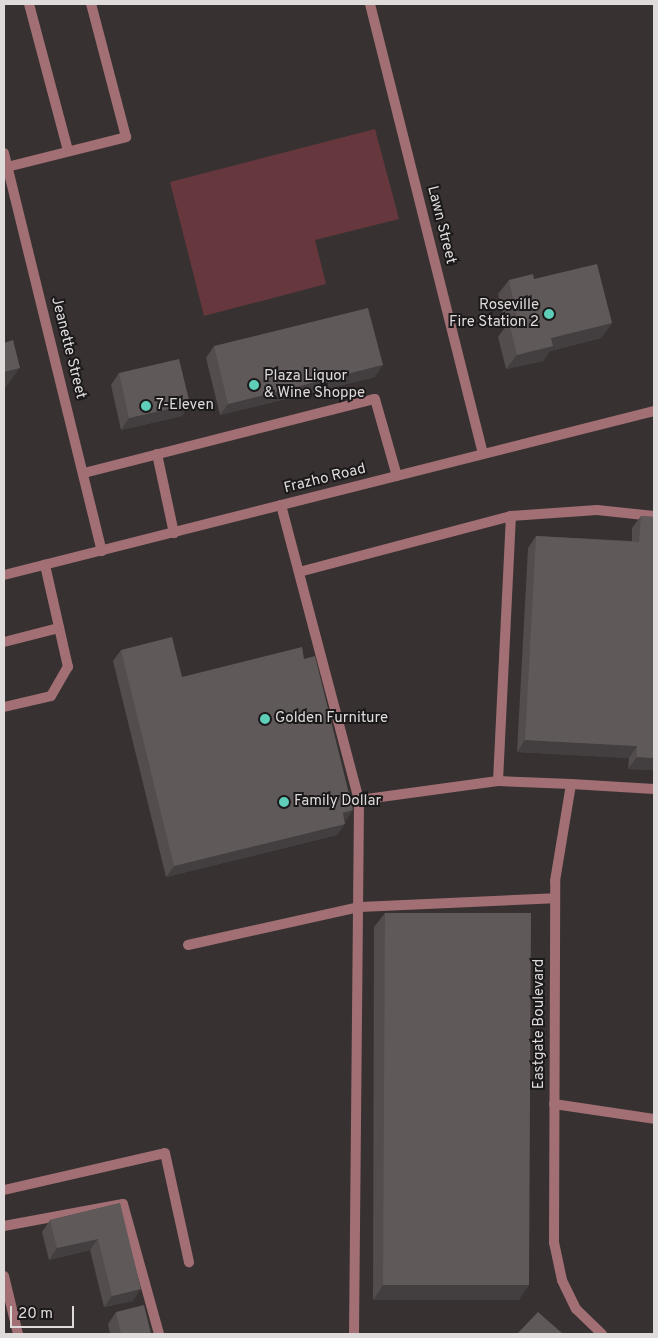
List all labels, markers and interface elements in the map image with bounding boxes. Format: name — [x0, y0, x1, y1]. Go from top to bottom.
street label: Lawn Street — [423, 184, 459, 266]
street label: Jeanette Street — [47, 295, 89, 401]
place label: Roseville Fire Station 2 — [449, 296, 539, 331]
marker: Roseville Fire Station 2 — [543, 308, 555, 320]
place label: Plaza Liquor & Wine Shoppe — [264, 367, 365, 402]
marker: Plaza Liquor & Wine Shoppe — [248, 379, 260, 391]
place label: 7-Eleven — [156, 397, 214, 415]
marker: 7-Eleven — [140, 400, 152, 412]
street label: Frazho Road — [282, 460, 368, 498]
place label: Golden Furniture — [275, 710, 388, 728]
marker: Golden Furniture — [259, 713, 271, 725]
place label: Family Dollar — [294, 793, 381, 811]
marker: Family Dollar — [278, 796, 290, 808]
street label: Eastgate Boulevard — [531, 959, 549, 1089]
scale bar — [12, 1296, 76, 1328]
text: 20 m — [18, 1305, 53, 1324]

